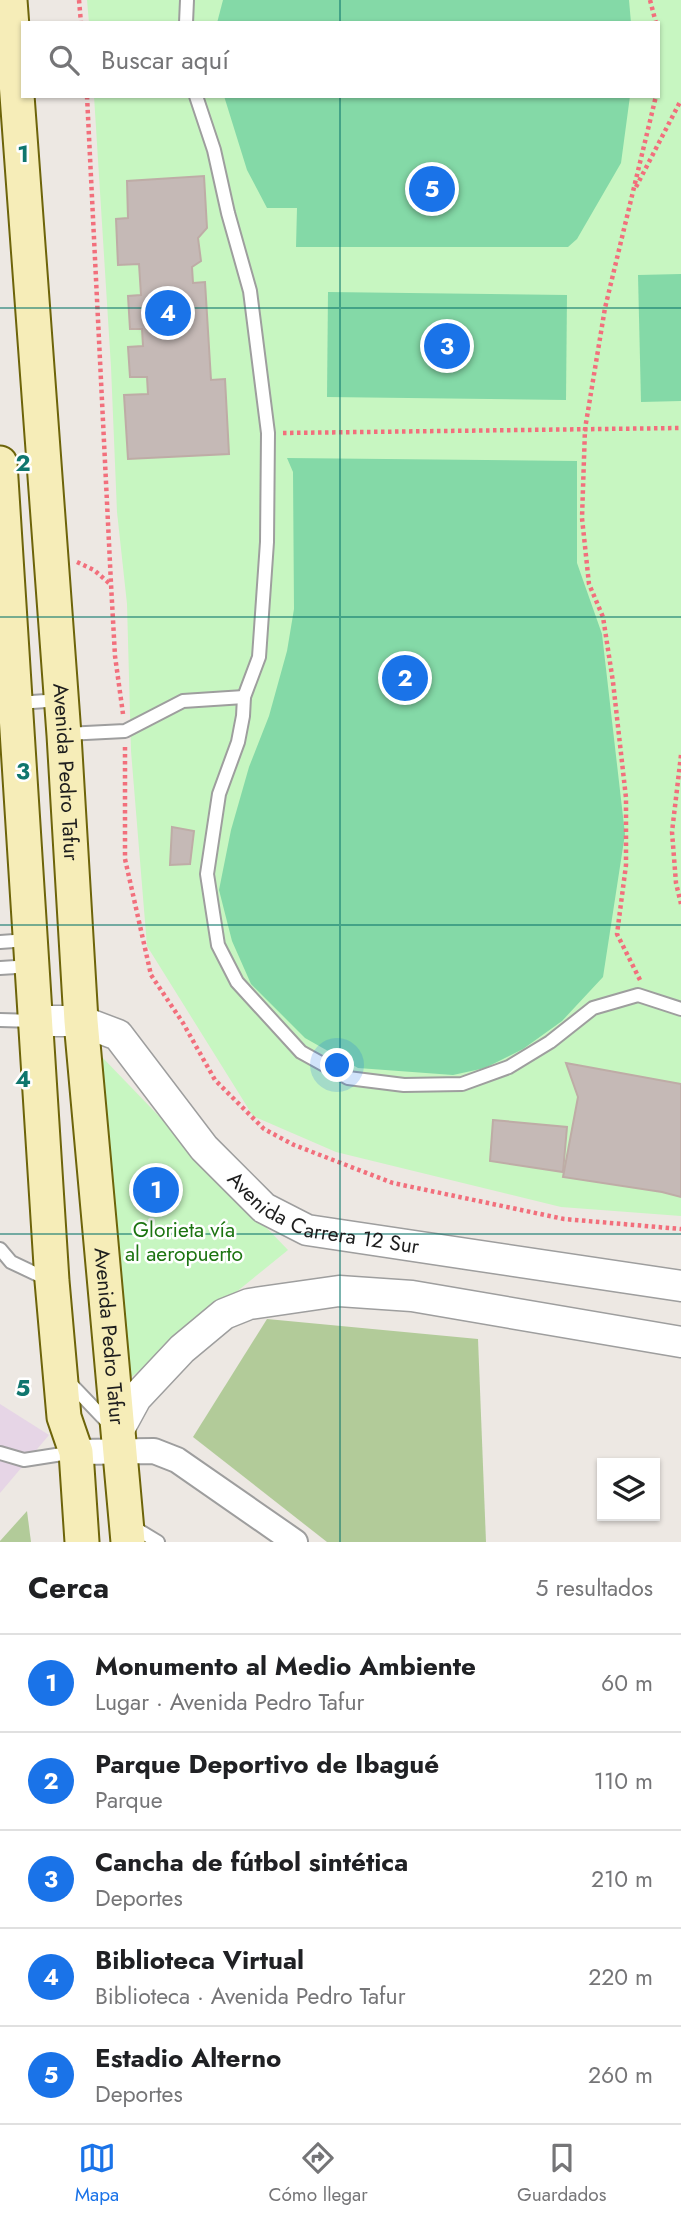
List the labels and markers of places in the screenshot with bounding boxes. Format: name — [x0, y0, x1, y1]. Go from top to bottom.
pin: 5 — [409, 163, 455, 215]
pin: 4 — [145, 287, 191, 339]
pin: 3 — [424, 320, 470, 372]
pin: 2 — [382, 652, 428, 704]
pin: 1 — [133, 1164, 179, 1216]

